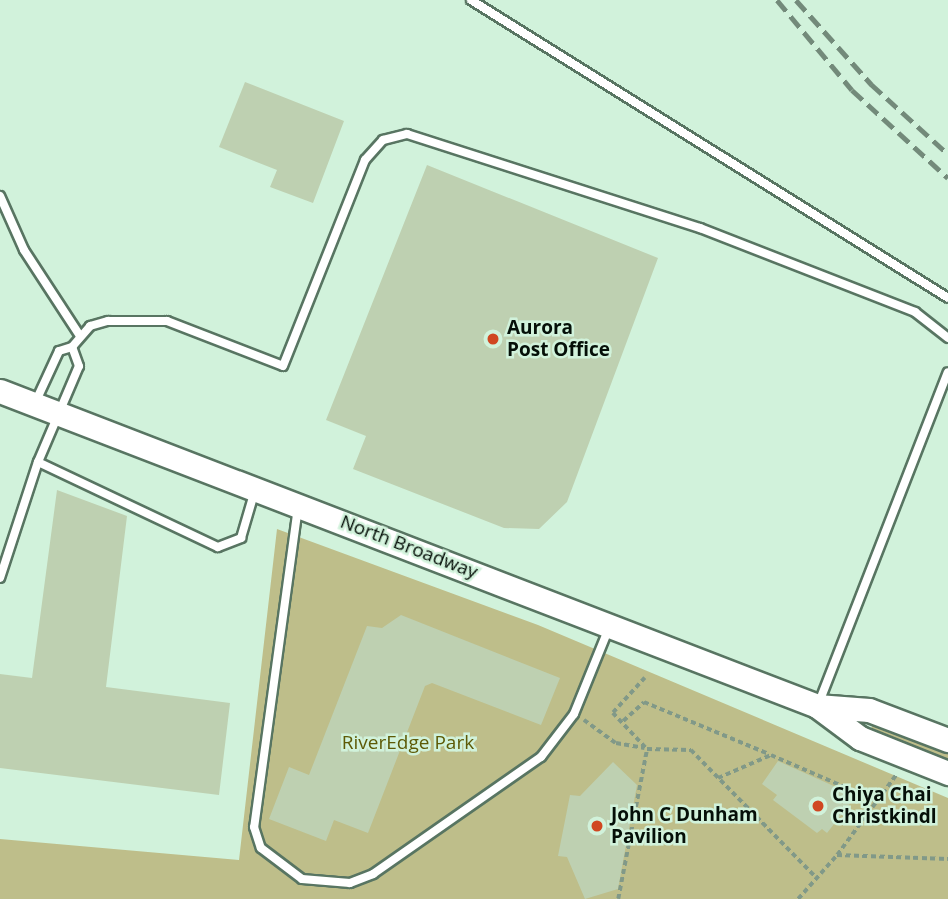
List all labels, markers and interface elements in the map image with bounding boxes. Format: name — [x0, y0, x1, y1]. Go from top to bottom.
place label: Aurora Post Office — [507, 317, 610, 361]
marker: Aurora Post Office — [485, 331, 501, 347]
street label: North Broadway — [337, 510, 481, 584]
park label: RiverEdge Park — [342, 732, 474, 754]
place label: Chiya Chai Christkindl — [832, 784, 937, 828]
marker: Chiya Chai Christkindl — [810, 798, 826, 814]
place label: John C Dunham Pavilion — [611, 804, 758, 848]
marker: John C Dunham Pavilion — [589, 818, 605, 834]

